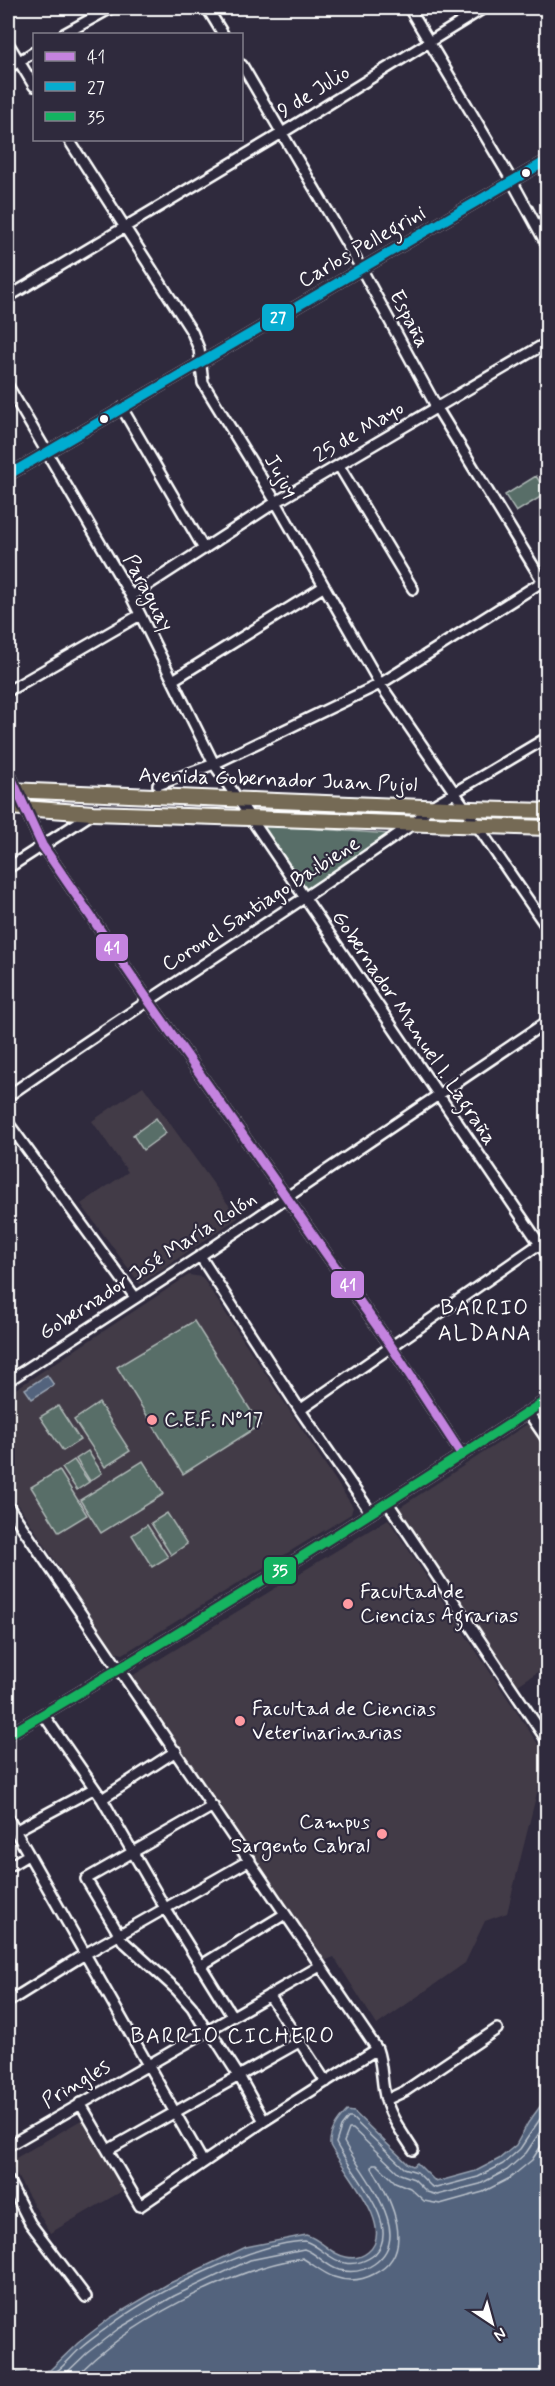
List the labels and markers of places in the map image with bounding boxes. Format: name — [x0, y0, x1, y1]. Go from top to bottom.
unlabelled marker — [520, 167, 532, 179]
unlabelled marker — [98, 413, 110, 425]
place label: C.E.F. Nº17 — [164, 1406, 263, 1434]
marker: C.E.F. Nº17 — [145, 1413, 159, 1427]
place label: Facultad de Ciencias Agrarias — [360, 1578, 518, 1632]
marker: Facultad de Ciencias Agrarias — [341, 1597, 355, 1611]
place label: Facultad de Ciencias Veterinarinarias — [252, 1695, 436, 1747]
marker: Facultad de Ciencias Veterinarinarias — [233, 1714, 247, 1728]
place label: Campus Sargento Cabral — [231, 1808, 370, 1861]
marker: Campus Sargento Cabral — [375, 1827, 389, 1841]

